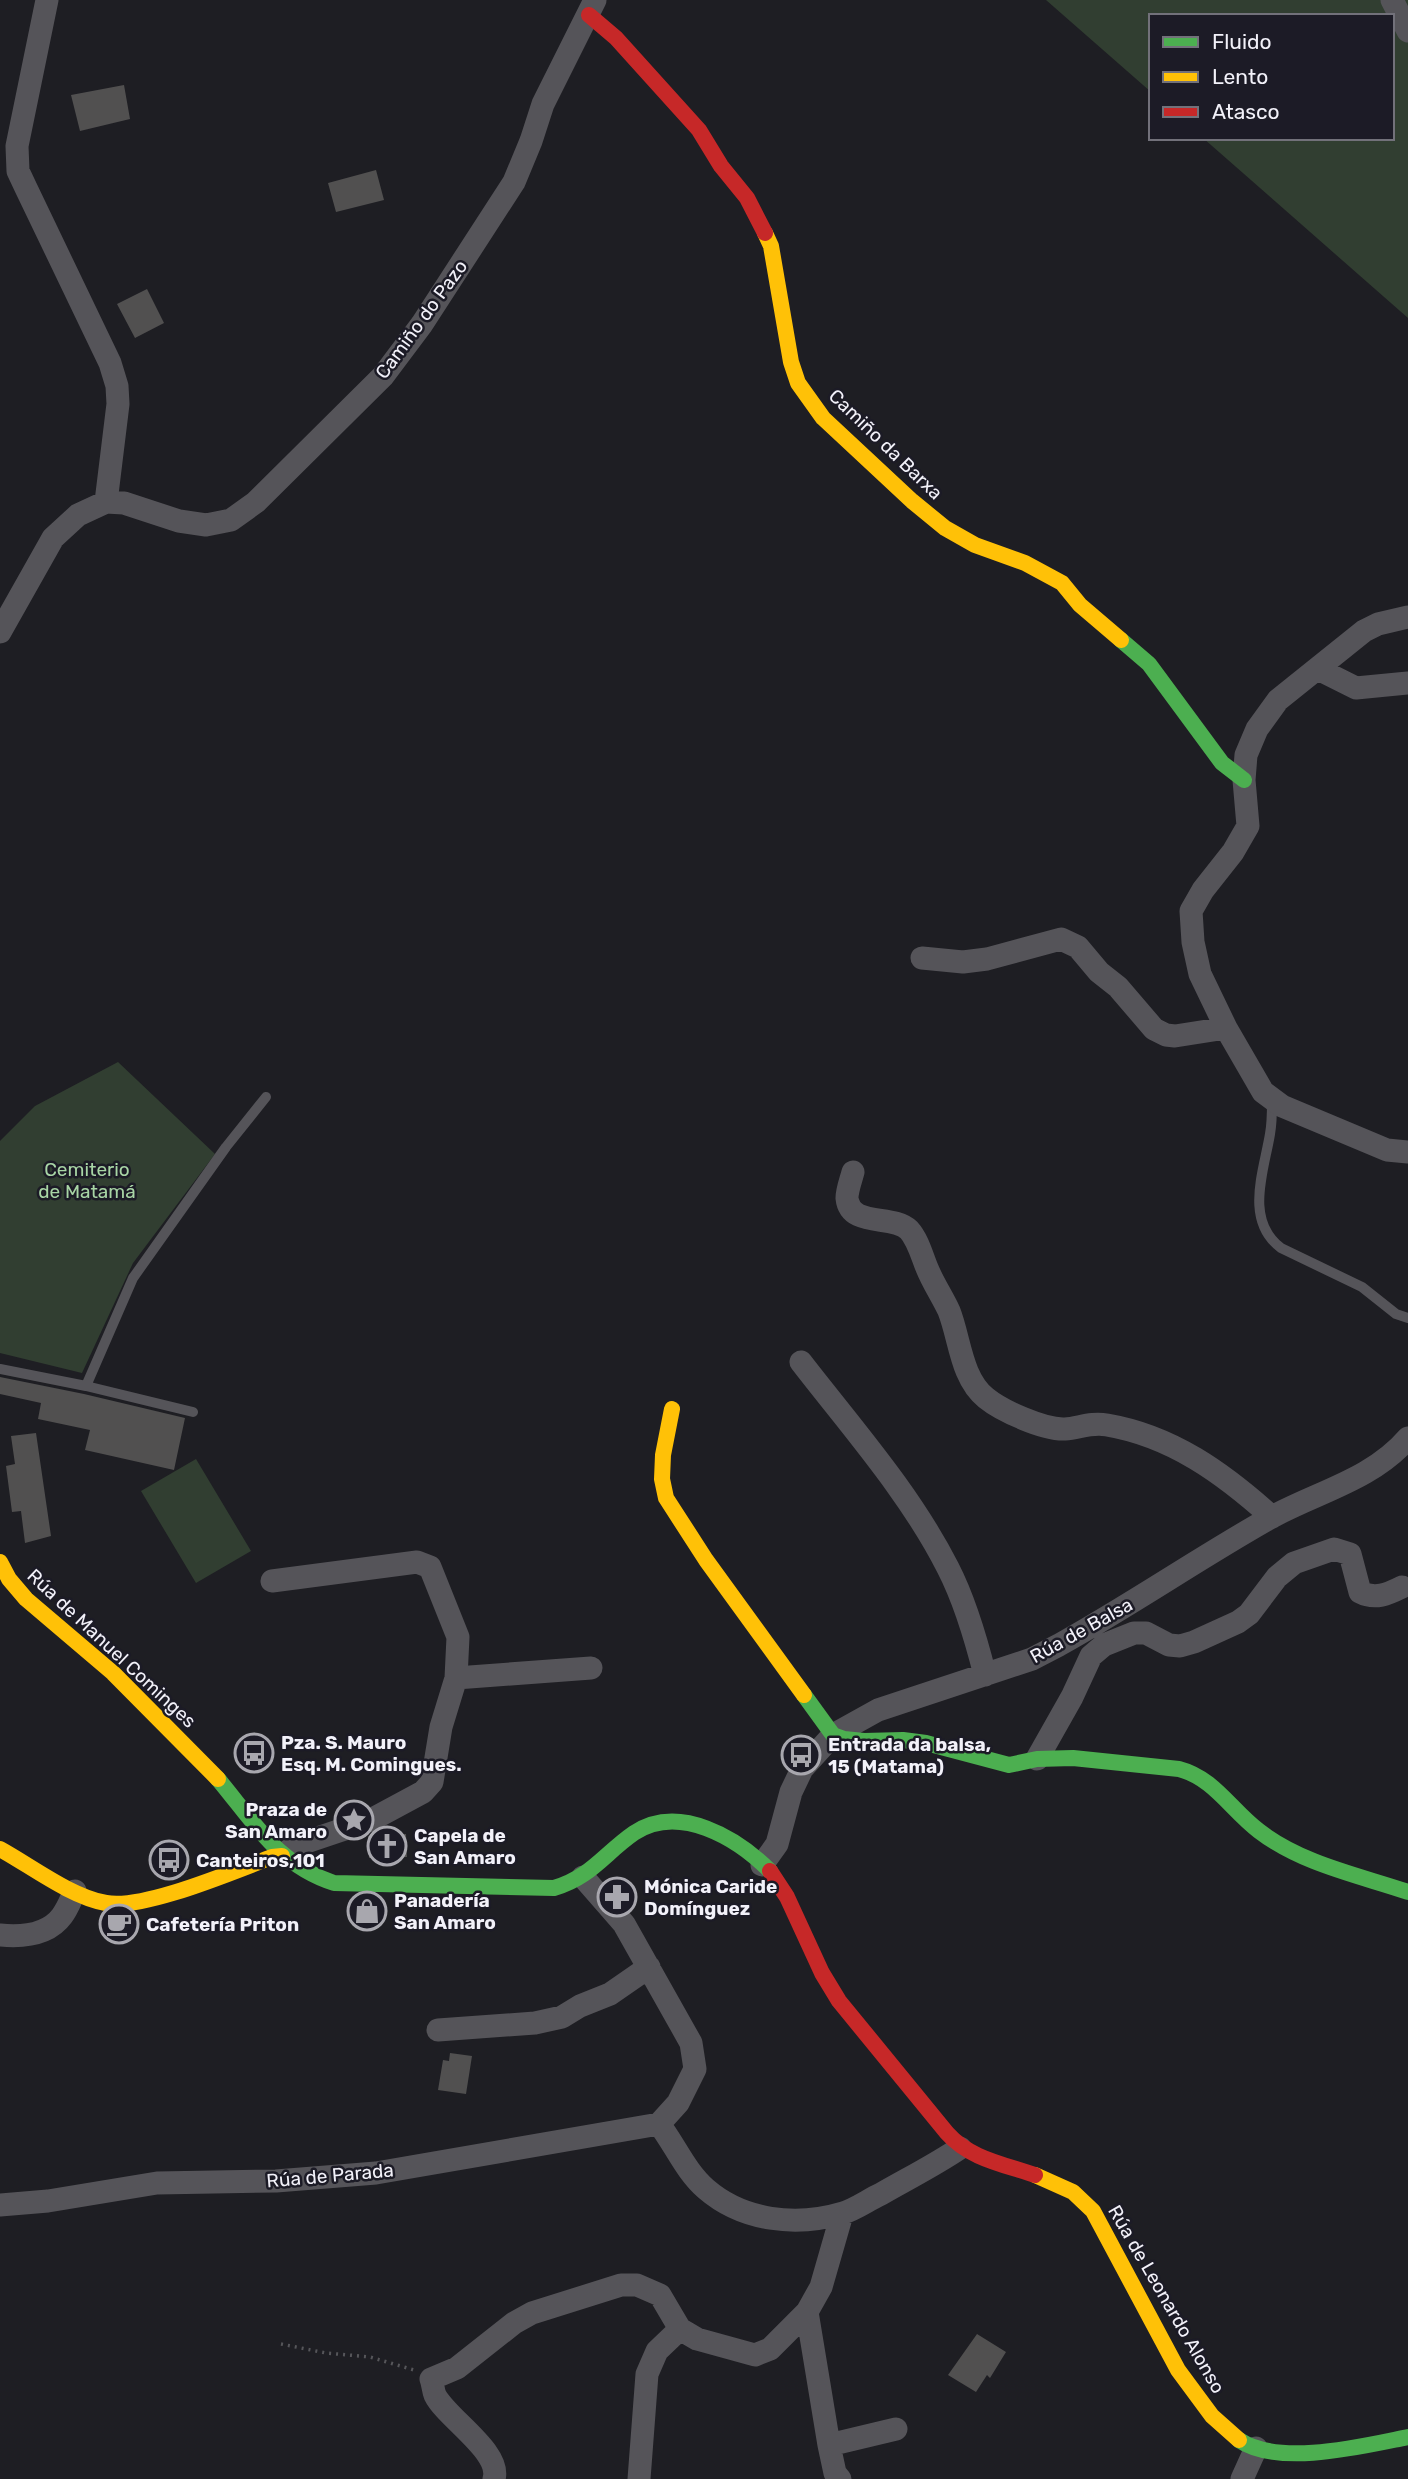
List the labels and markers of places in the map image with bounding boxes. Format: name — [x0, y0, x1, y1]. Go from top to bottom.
place label: Pza. S. Mauro Esq. M. Comingues. — [281, 1731, 462, 1776]
bus stop icon: Pza. S. Mauro Esq. M. Comingues. — [233, 1732, 275, 1774]
place label: Entrada da balsa, 15 (Matama) — [828, 1733, 991, 1778]
bus stop icon: Entrada da balsa, 15 (Matama) — [780, 1734, 822, 1776]
place label: Praza de San Amaro — [225, 1798, 327, 1843]
place icon: Praza de San Amaro — [333, 1799, 375, 1841]
place label: Capela de San Amaro — [414, 1824, 516, 1869]
church icon: Capela de San Amaro — [366, 1825, 408, 1867]
bus stop icon: Canteiros,101 — [148, 1839, 190, 1881]
place label: Canteiros,101 — [196, 1849, 325, 1872]
place label: Mónica Caride Domínguez — [644, 1875, 777, 1920]
pharmacy icon: Mónica Caride Domínguez — [596, 1876, 638, 1918]
place label: Panadería San Amaro — [394, 1889, 496, 1934]
shop icon: Panadería San Amaro — [346, 1890, 388, 1932]
cafe icon: Cafetería Priton — [98, 1903, 140, 1945]
place label: Cafetería Priton — [146, 1913, 299, 1936]

